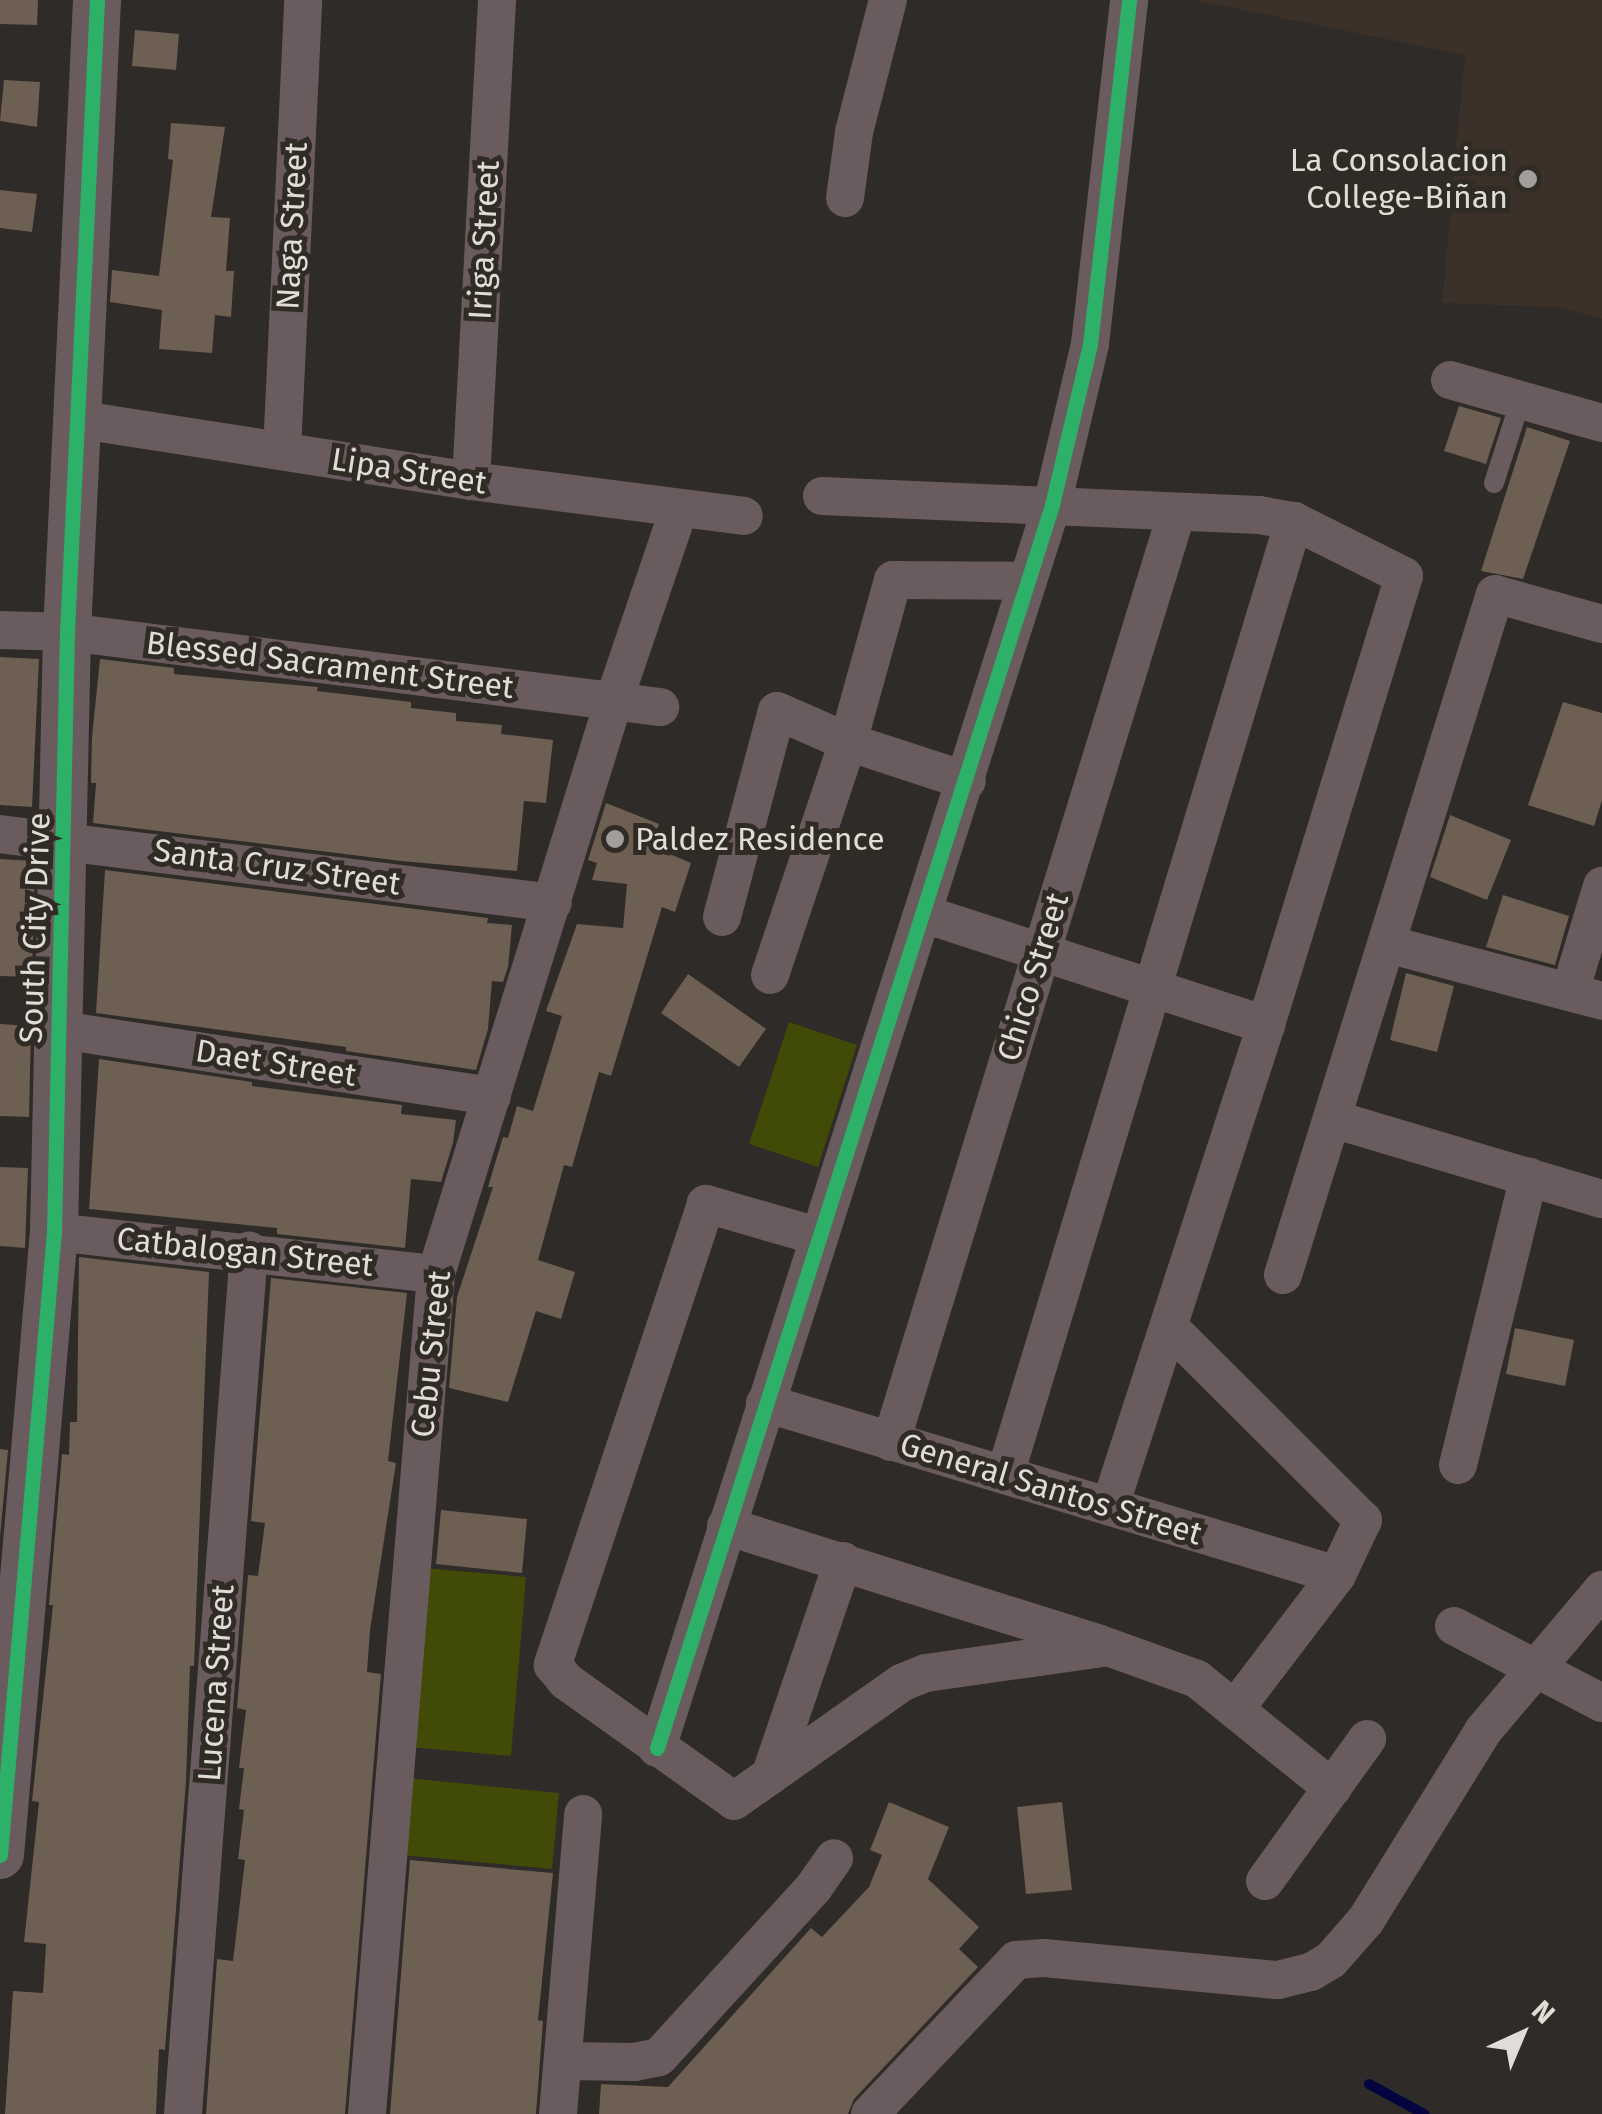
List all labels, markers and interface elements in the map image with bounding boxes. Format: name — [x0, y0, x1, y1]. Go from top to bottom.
street label: Naga Street — [268, 141, 316, 311]
place label: La Consolacion College-Biñan — [1290, 142, 1508, 217]
street label: Iriga Street — [461, 159, 507, 321]
marker: La Consolacion College-Biñan — [1517, 168, 1539, 190]
street label: Lipa Street — [329, 440, 489, 502]
street label: Blessed Sacrament Street — [144, 623, 516, 707]
street label: South City Drive — [12, 812, 58, 1044]
place label: Paldez Residence — [635, 820, 885, 858]
marker: Paldez Residence — [604, 828, 626, 850]
street label: Santa Cruz Street — [151, 831, 403, 903]
street label: Chico Street — [989, 888, 1077, 1066]
street label: Daet Street — [193, 1031, 359, 1095]
street label: Catbalogan Street — [115, 1219, 375, 1285]
street label: Cebu Street — [403, 1269, 459, 1439]
street label: General Santos Street — [895, 1425, 1207, 1553]
street label: Lucena Street — [190, 1583, 242, 1783]
north arrow — [1472, 1984, 1572, 2084]
text: N — [1525, 1994, 1561, 2030]

